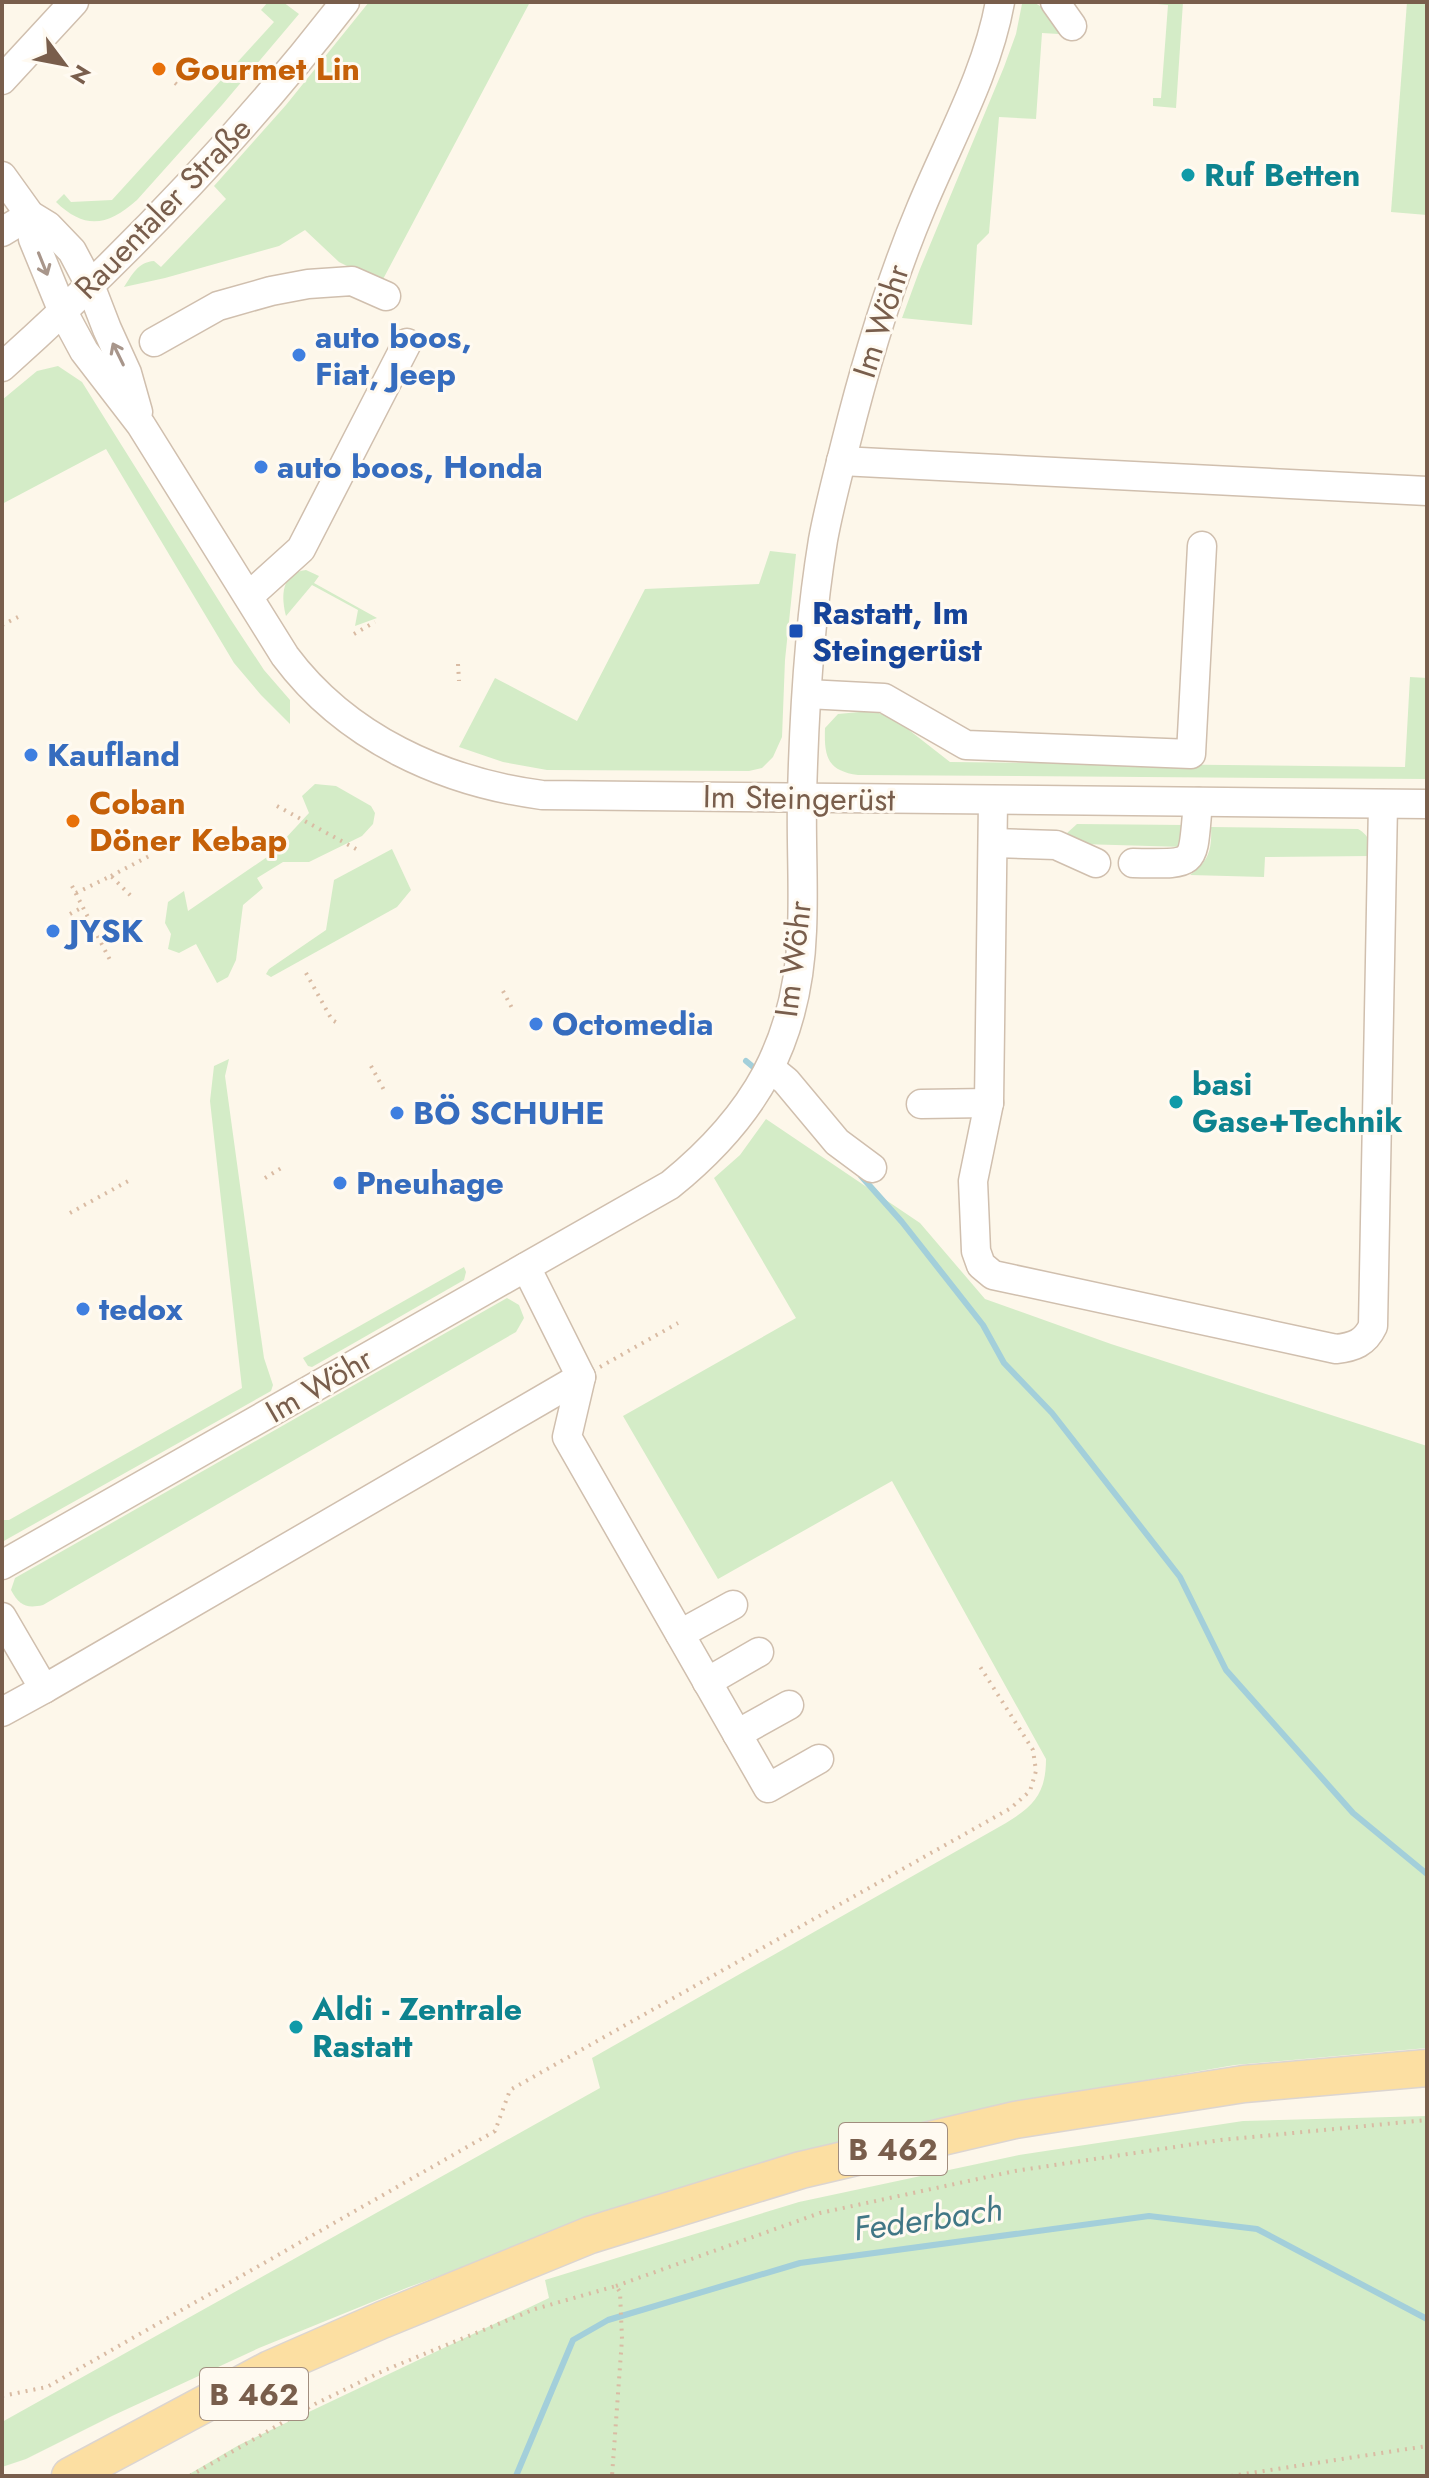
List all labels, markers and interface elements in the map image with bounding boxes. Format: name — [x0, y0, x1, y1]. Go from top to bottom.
north arrow — [24, 24, 104, 104]
place label: Gourmet Lin — [175, 46, 360, 92]
text: N — [63, 59, 99, 90]
marker: Gourmet Lin — [150, 60, 168, 78]
street label: Rauentaler Straße — [64, 107, 262, 309]
place label: Ruf Betten — [1204, 152, 1360, 198]
marker: Ruf Betten — [1179, 166, 1197, 184]
one-way arrow — [37, 251, 51, 276]
street label: Im Wöhr — [841, 258, 921, 384]
place label: auto boos, Fiat, Jeep — [315, 314, 472, 397]
one-way arrow — [110, 342, 125, 366]
marker: auto boos, Fiat, Jeep — [290, 346, 308, 364]
place label: auto boos, Honda — [277, 444, 543, 490]
marker: auto boos, Honda — [252, 458, 270, 476]
place label: Rastatt, Im Steingerüst — [812, 590, 983, 673]
marker: Rastatt, Im Steingerüst — [787, 622, 805, 640]
place label: Kaufland — [47, 732, 180, 778]
marker: Kaufland — [22, 746, 40, 764]
street label: Im Steingerüst — [702, 773, 896, 823]
place label: Coban Döner Kebap — [89, 780, 287, 863]
marker: Coban Döner Kebap — [64, 812, 82, 830]
street label: Im Wöhr — [763, 898, 823, 1020]
place label: JYSK — [63, 908, 144, 954]
marker: JYSK — [44, 922, 62, 940]
place label: Octomedia — [552, 1001, 714, 1047]
marker: Octomedia — [527, 1015, 545, 1033]
place label: basi Gase+Technik — [1192, 1061, 1403, 1144]
place label: BÖ SCHUHE — [413, 1090, 605, 1136]
marker: basi Gase+Technik — [1167, 1093, 1185, 1111]
marker: BÖ SCHUHE — [388, 1104, 406, 1122]
place label: Pneuhage — [356, 1160, 504, 1206]
marker: Pneuhage — [331, 1174, 349, 1192]
place label: tedox — [99, 1286, 184, 1332]
marker: tedox — [74, 1300, 92, 1318]
street label: Im Wöhr — [257, 1336, 381, 1434]
place label: Aldi - Zentrale Rastatt — [311, 1986, 522, 2069]
marker: Aldi - Zentrale Rastatt — [287, 2018, 305, 2036]
road number: B 462 — [839, 2123, 947, 2175]
water label: Federbach — [850, 2184, 1006, 2254]
road number: B 462 — [200, 2368, 308, 2420]

